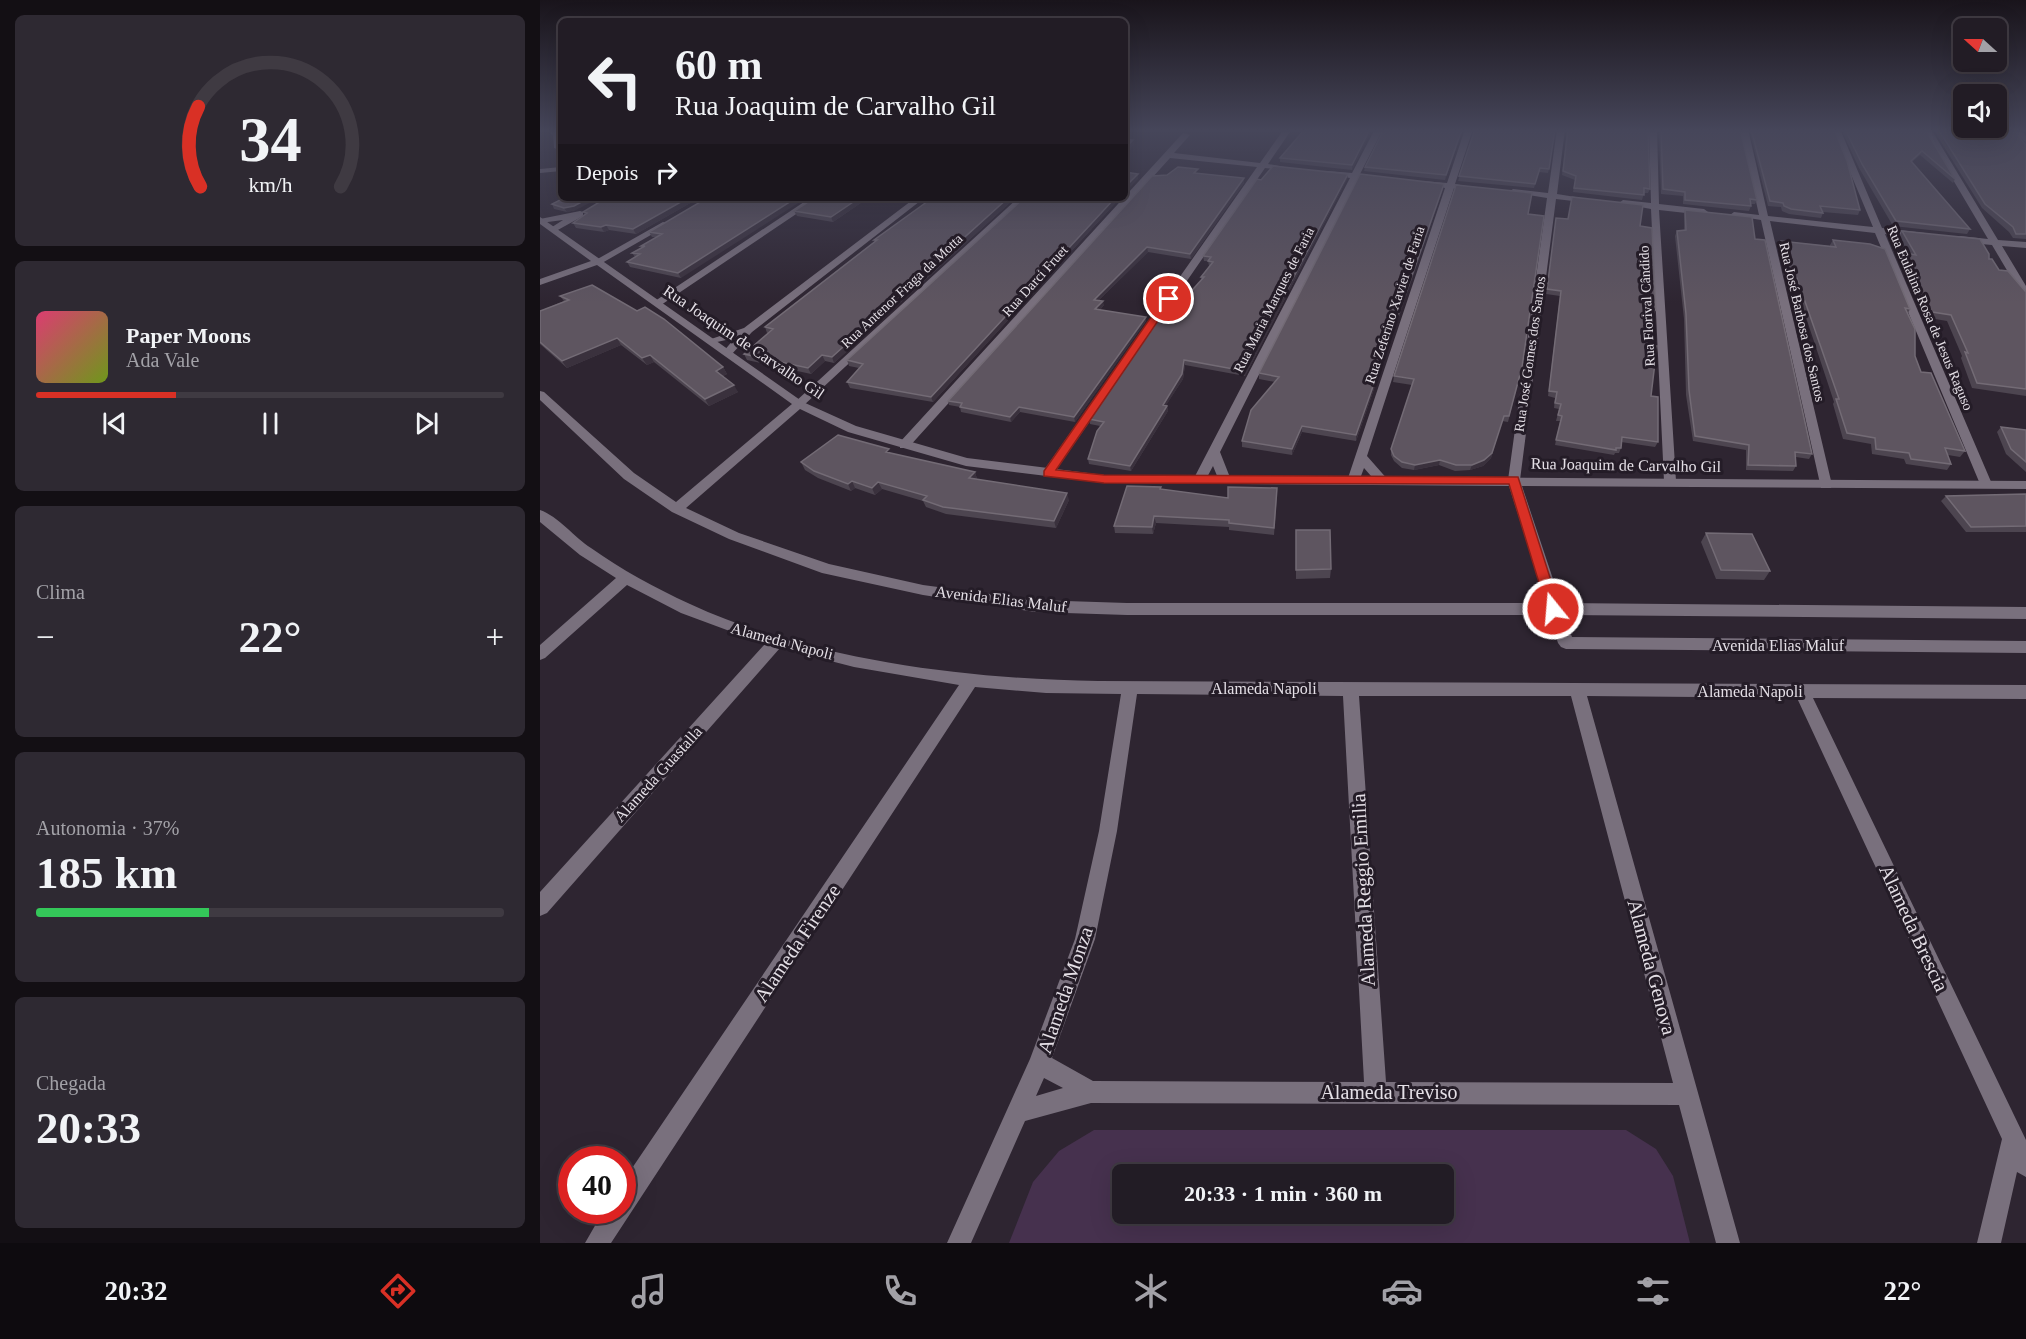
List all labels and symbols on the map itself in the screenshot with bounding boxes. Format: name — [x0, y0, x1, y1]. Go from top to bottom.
north arrow — [1953, 18, 2007, 72]
street label: Rua Eulalina Rosa de Jesus Raguso — [1884, 223, 1976, 413]
street label: Rua Maria Marques de Faria — [1231, 224, 1318, 375]
street label: Rua Zeferino Xavier de Faria — [1362, 224, 1428, 386]
street label: Rua Antenor Fraga da Motta — [838, 230, 966, 351]
street label: Rua José Barbosa dos Santos — [1776, 241, 1828, 403]
street label: Rua Darci Fruet — [999, 242, 1071, 320]
street label: Rua Florival Cândido — [1636, 245, 1658, 367]
pin — [1143, 273, 1194, 324]
street label: Rua José Gomes dos Santos — [1512, 275, 1548, 433]
street label: Rua Joaquim de Carvalho Gil — [660, 282, 828, 403]
street label: Rua Joaquim de Carvalho Gil — [1531, 455, 1722, 476]
position arrow — [1521, 577, 1585, 641]
street label: Avenida Elias Maluf — [934, 583, 1068, 616]
street label: Alameda Napoli — [729, 619, 836, 664]
street label: Avenida Elias Maluf — [1712, 637, 1845, 654]
street label: Alameda Napoli — [1211, 680, 1317, 698]
street label: Alameda Napoli — [1697, 683, 1803, 701]
street label: Alameda Guastalla — [611, 723, 705, 825]
street label: Alameda Reggio Emilia — [1347, 793, 1380, 987]
street label: Alameda Brescia — [1875, 861, 1953, 995]
street label: Alameda Firenze — [750, 880, 845, 1006]
street label: Alameda Genova — [1623, 897, 1681, 1037]
street label: Alameda Monza — [1033, 924, 1097, 1056]
street label: Alameda Treviso — [1320, 1081, 1458, 1103]
speed limit sign: 40 — [558, 1146, 636, 1224]

